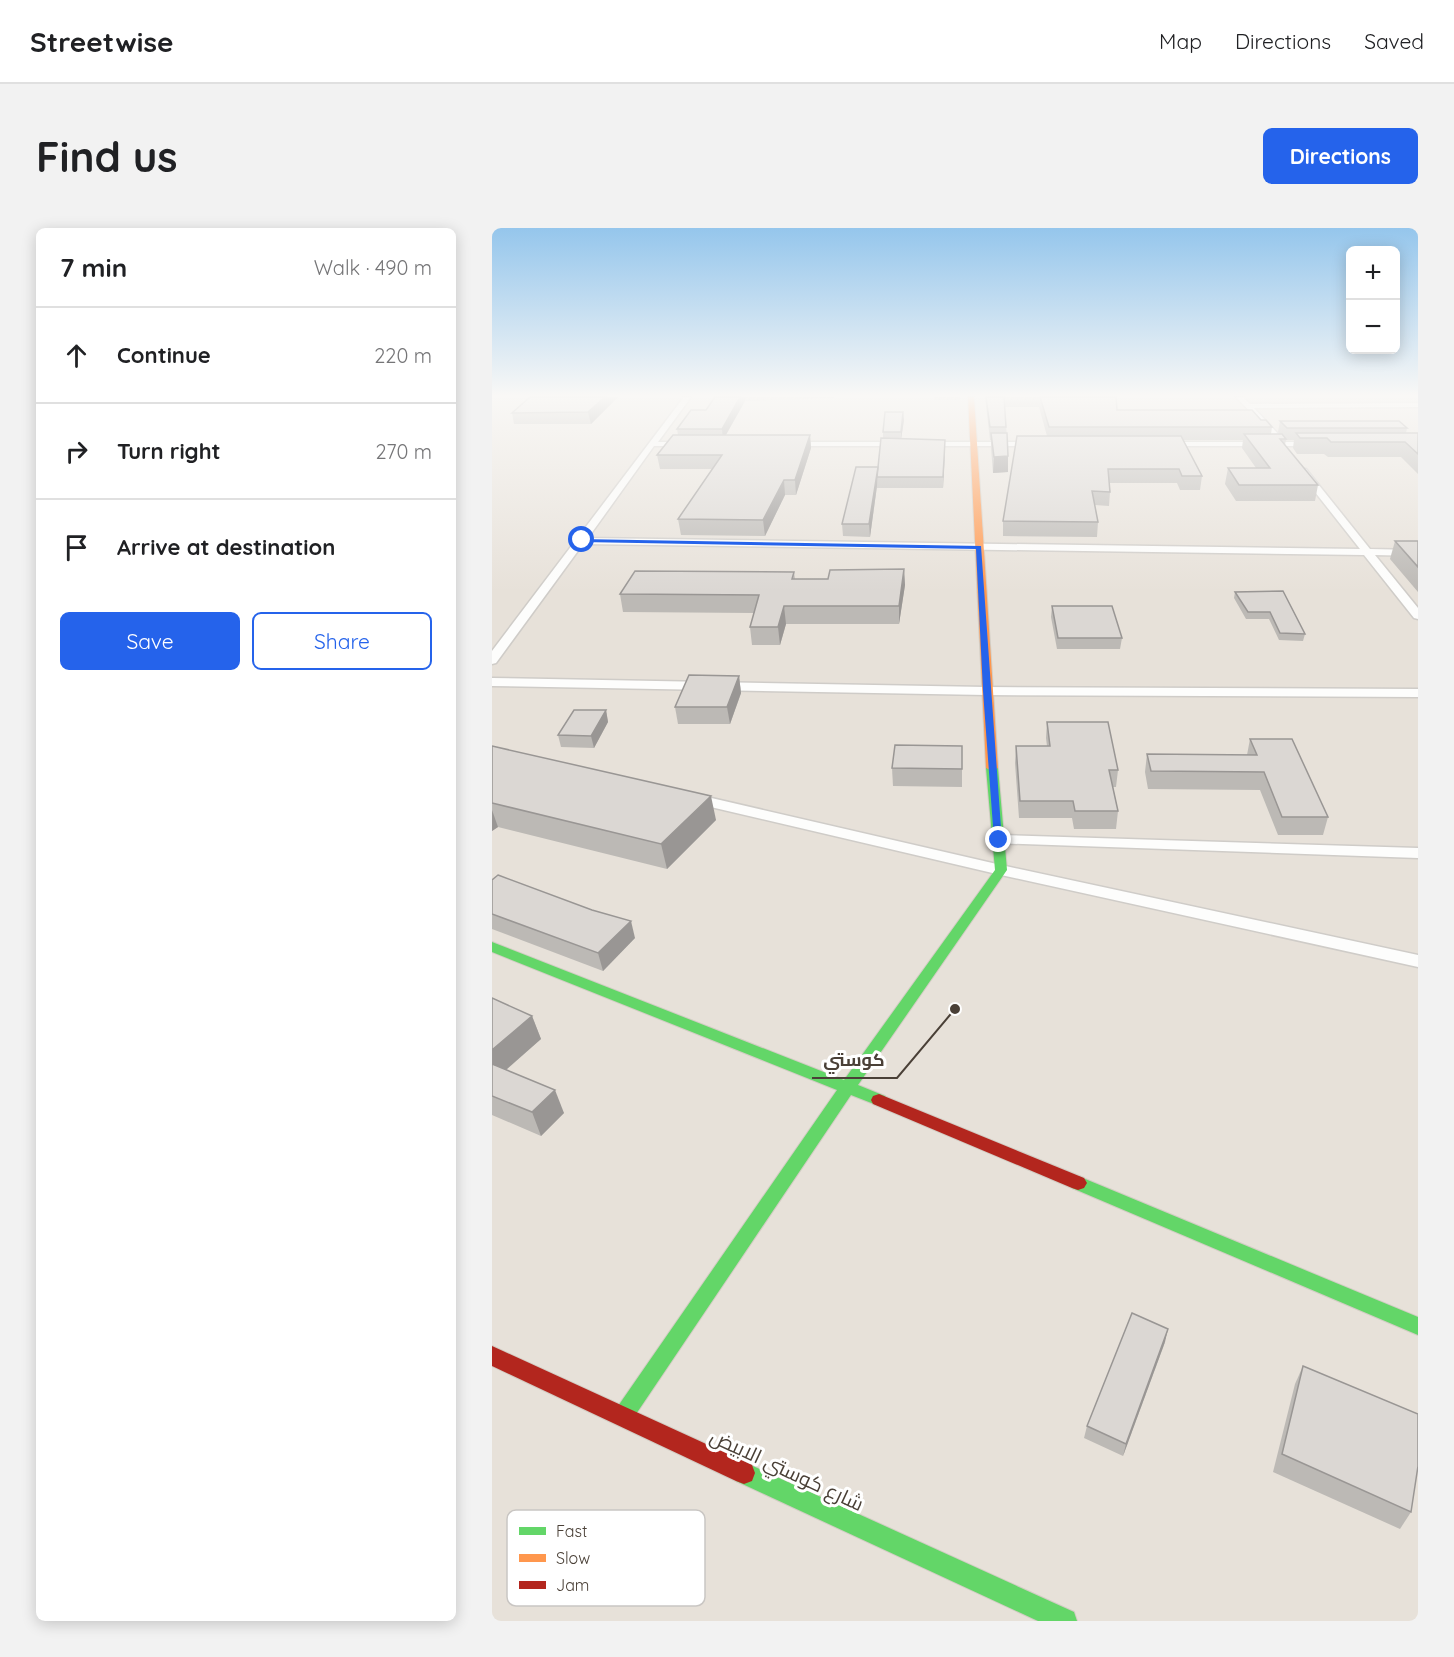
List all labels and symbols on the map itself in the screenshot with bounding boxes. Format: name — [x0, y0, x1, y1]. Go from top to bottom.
route start — [568, 526, 594, 552]
route end — [985, 826, 1011, 852]
callout: كوستي — [812, 1042, 897, 1078]
text: كوستي — [823, 1048, 885, 1075]
street label: شارع كوستي الابيض — [705, 1423, 868, 1520]
legend — [507, 1510, 705, 1606]
text: Fast — [556, 1521, 587, 1541]
text: Slow — [556, 1548, 590, 1568]
text: Jam — [556, 1575, 589, 1595]

